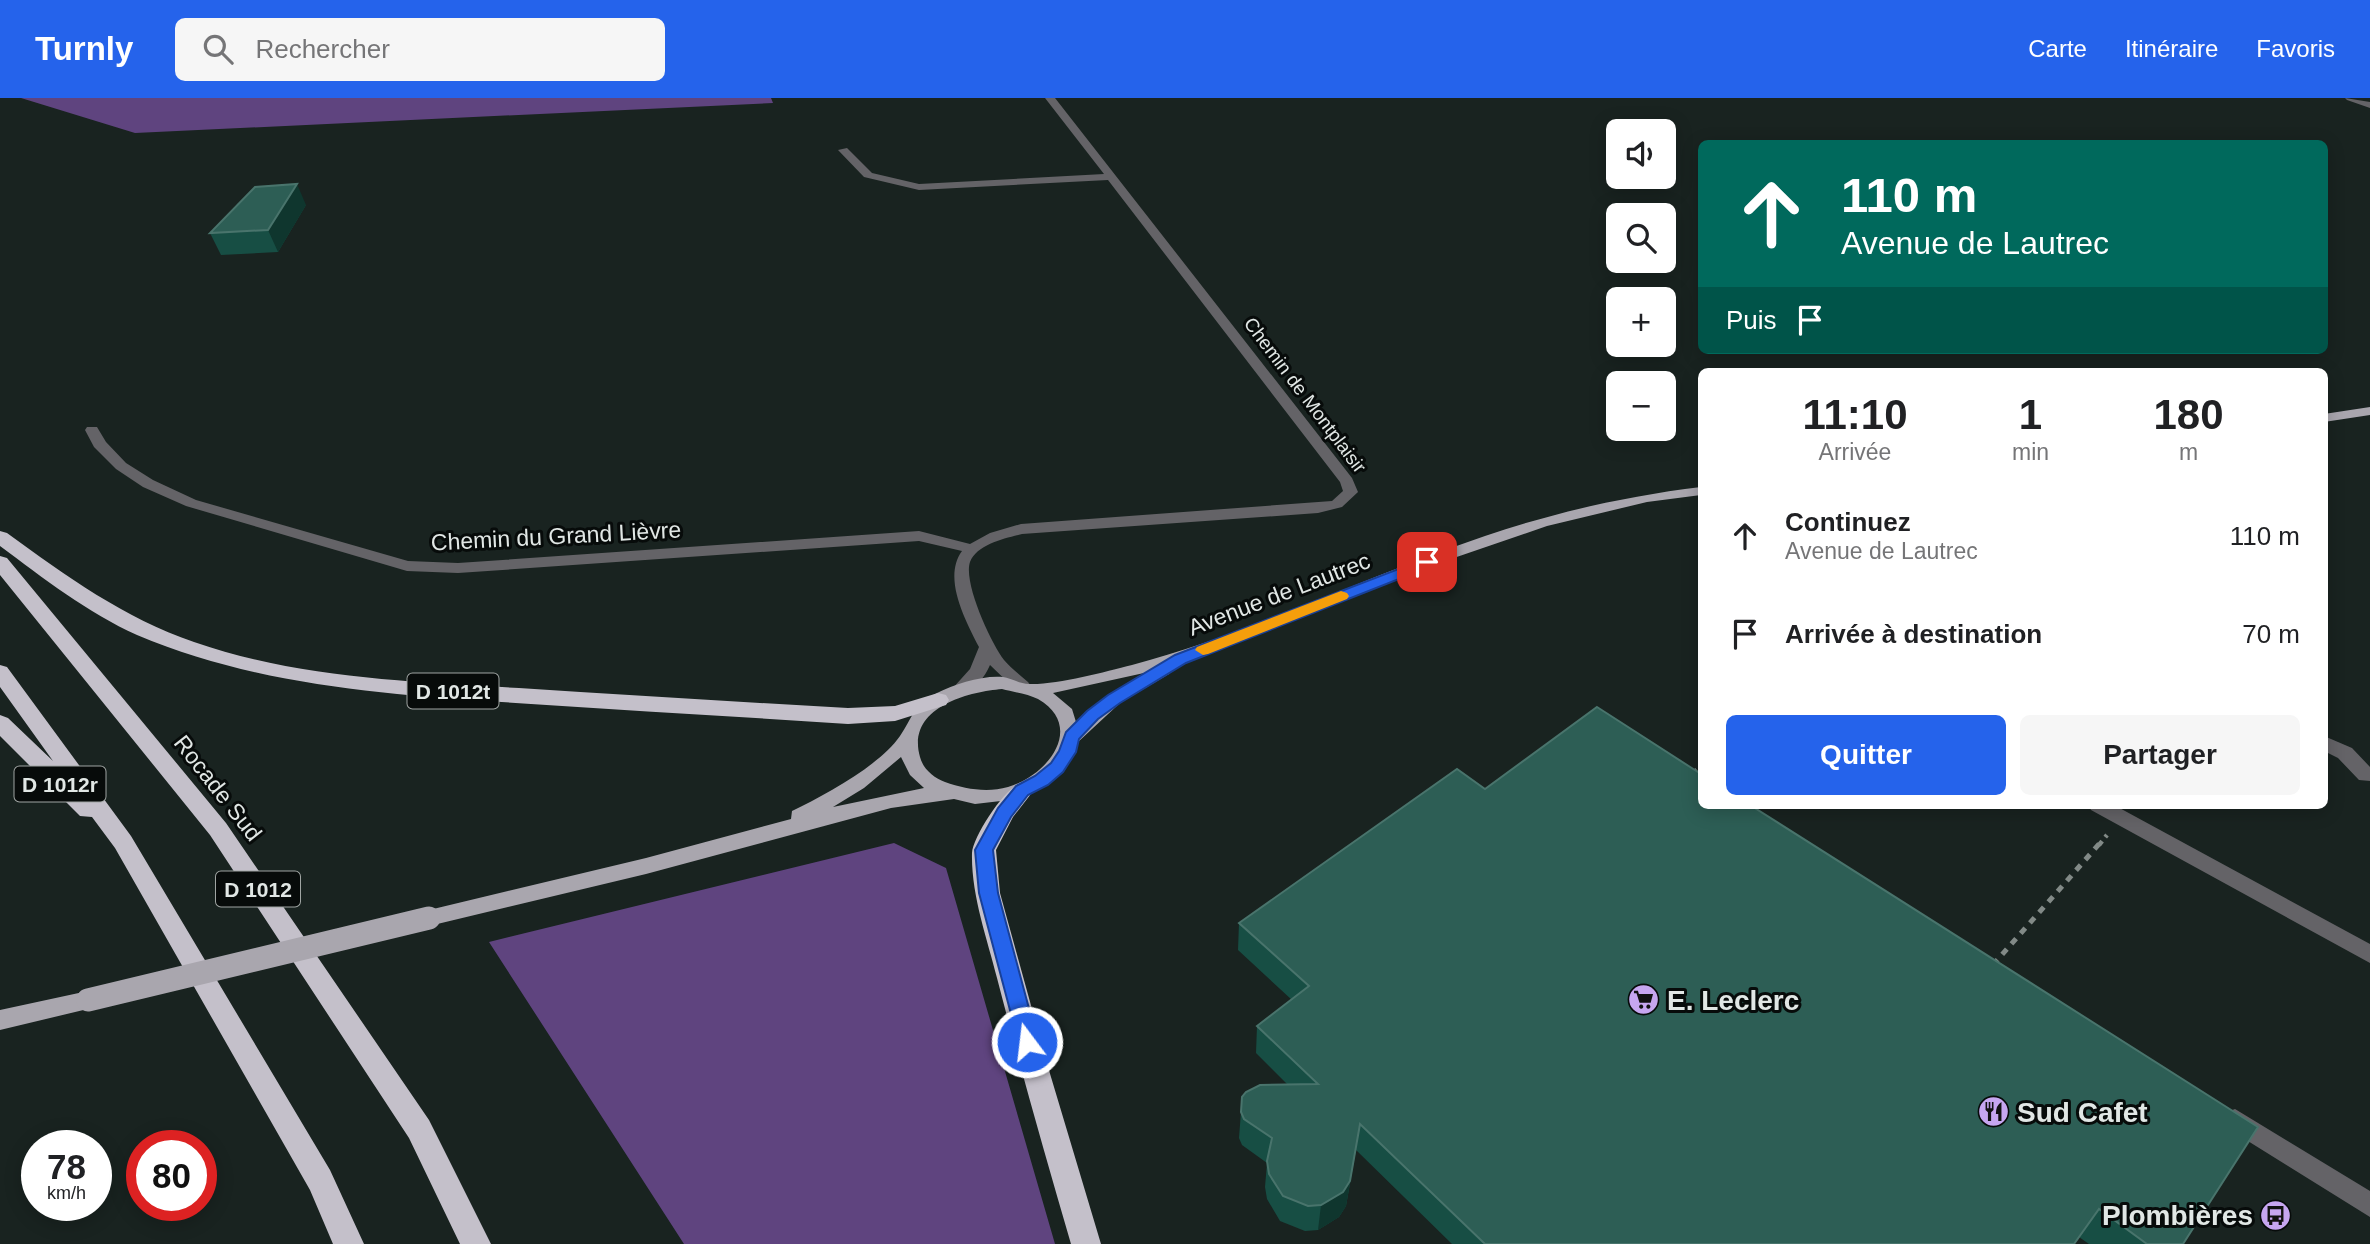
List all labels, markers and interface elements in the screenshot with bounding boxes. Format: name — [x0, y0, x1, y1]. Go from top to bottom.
search box — [175, 18, 665, 81]
text: Turnly — [35, 30, 133, 67]
icon: search — [199, 30, 237, 68]
text: Rechercher — [255, 34, 390, 64]
text: Carte — [2028, 35, 2087, 62]
text: Itinéraire — [2125, 35, 2218, 62]
text: Favoris — [2256, 35, 2335, 62]
map controls — [1606, 119, 1676, 441]
button: sound — [1606, 119, 1676, 189]
icon: ahead — [1726, 168, 1817, 259]
text: 110 m — [1841, 168, 1977, 222]
button: search — [1606, 203, 1676, 273]
text: Avenue de Lautrec — [1841, 225, 2109, 261]
button: + — [1606, 287, 1676, 357]
icon: arrive — [1791, 301, 1829, 339]
text: Puis — [1726, 305, 1777, 335]
street label: Chemin de Montplaisir — [1240, 313, 1371, 477]
button: − — [1606, 371, 1676, 441]
text: 11:10 — [1802, 391, 1908, 438]
text: 1 — [2019, 391, 2042, 438]
text: 180 — [2153, 391, 2224, 438]
text: Arrivée — [1819, 439, 1891, 465]
text: min — [2012, 439, 2049, 465]
text: m — [2179, 439, 2198, 465]
text: Continuez — [1785, 507, 1911, 537]
street label: Chemin du Grand Lièvre — [430, 516, 682, 556]
icon: ahead — [1726, 517, 1764, 555]
text: 110 m — [2230, 521, 2300, 551]
pin — [1397, 532, 1457, 592]
text: Avenue de Lautrec — [1785, 538, 1978, 564]
icon: arrive — [1408, 543, 1446, 581]
street label: Avenue de Lautrec — [1184, 547, 1374, 641]
icon: arrive — [1726, 615, 1764, 653]
text: Arrivée à destination — [1785, 619, 2042, 649]
text: 70 m — [2242, 619, 2300, 649]
road number: D 1012t — [407, 674, 498, 708]
button: Quitter — [1726, 715, 2006, 795]
button: Partager — [2020, 715, 2300, 795]
street label: Rocade Sud — [169, 730, 267, 846]
road number: D 1012r — [14, 766, 106, 802]
road number: D 1012 — [216, 872, 300, 906]
supermarket icon: E. Leclerc — [1627, 983, 1661, 1017]
place label: E. Leclerc — [1667, 985, 1799, 1016]
position arrow — [990, 1005, 1064, 1079]
restaurant icon: Sud Cafet — [1977, 1095, 2011, 1129]
place label: Sud Cafet — [2017, 1097, 2148, 1128]
speed limit sign: 80 — [126, 1130, 217, 1221]
text: 78 — [47, 1147, 86, 1186]
text: km/h — [47, 1183, 86, 1203]
bus stop icon: Plombières — [2259, 1198, 2293, 1232]
place label: Plombières — [2102, 1200, 2253, 1231]

